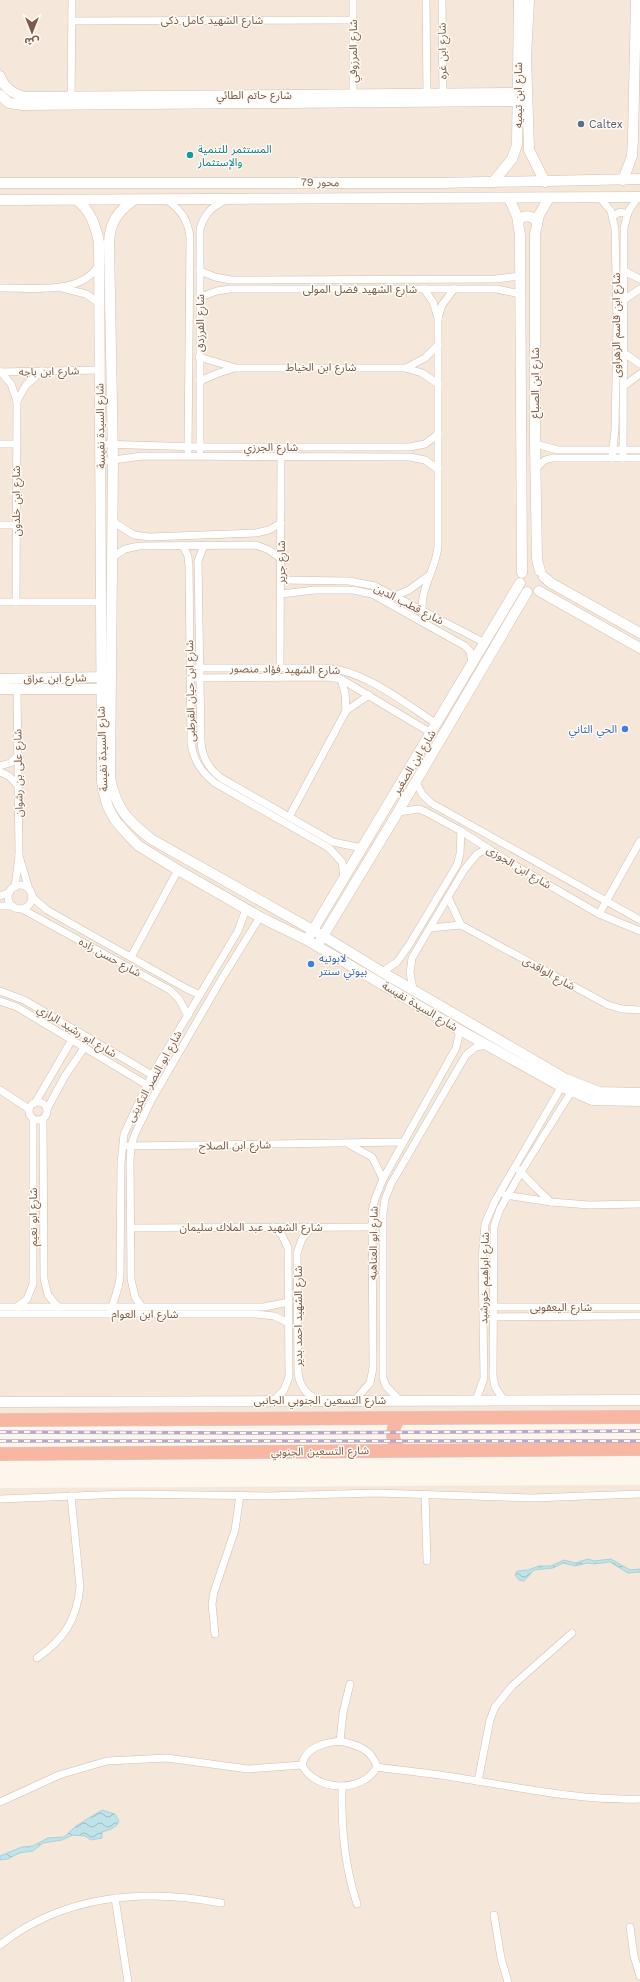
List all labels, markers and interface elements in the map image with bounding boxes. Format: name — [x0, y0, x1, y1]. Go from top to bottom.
north arrow — [12, 12, 52, 52]
street label: شارع الشهيد كامل ذكى — [161, 14, 264, 28]
street label: شارع المرزوقي — [347, 19, 363, 83]
street label: شارع ابن غره — [436, 22, 450, 79]
text: ش — [24, 35, 40, 48]
street label: شارع ابن تيميه — [512, 62, 526, 128]
street label: شارع حاتم الطائي — [216, 89, 292, 105]
place label: Caltex — [589, 118, 623, 131]
marker: Caltex — [576, 119, 586, 129]
place label: المستثمر للتنمية والإستثمار — [197, 143, 272, 170]
marker: المستثمر للتنمية والإستثمار — [185, 150, 195, 160]
street label: محور 79 — [301, 176, 340, 189]
street label: شارع ابن قاسم الزهراوى — [610, 272, 625, 377]
street label: شارع الشهيد فضل المولى — [303, 283, 418, 297]
street label: شارع الفرزدق — [194, 294, 208, 352]
street label: شارع ابن الصباغ — [529, 347, 543, 419]
street label: شارع ابن الخياط — [285, 361, 357, 375]
street label: شارع ابن باجه — [19, 364, 80, 380]
street label: شارع السيدة نفيسة — [93, 383, 109, 469]
street label: شارع الجرزي — [244, 441, 299, 457]
street label: شارع ابن خلدون — [10, 465, 24, 536]
street label: شارع جرير — [275, 540, 289, 585]
street label: شارع قطب الدين — [371, 581, 446, 629]
street label: شارع ابن حيان القرطبى — [183, 640, 199, 742]
street label: شارع الشهيد فؤاد منصور — [229, 662, 341, 678]
street label: شارع ابن عراق — [23, 671, 87, 687]
street label: شارع السيدة نفيسة — [95, 706, 111, 792]
place label: الحي الثاني — [569, 723, 617, 739]
marker: الحي الثاني — [620, 724, 630, 734]
street label: شارع ابن الصغير — [390, 727, 440, 798]
street label: شارع على بن رشوان — [11, 728, 27, 817]
street label: شارع ابن الجوزى — [484, 843, 554, 893]
street label: شارع حسن زاده — [76, 935, 143, 981]
place label: لابوتيه بيوتي سنتر — [318, 952, 367, 981]
street label: شارع الواقدى — [520, 954, 577, 994]
marker: لابوتيه بيوتي سنتر — [306, 959, 316, 969]
street label: شارع السيدة نفيسة — [379, 979, 460, 1035]
street label: شارع ابو رشيد الرازي — [33, 1003, 119, 1063]
street label: شارع ابو النصر التكريتى — [124, 1028, 186, 1125]
street label: شارع ابن الصلاح — [199, 1138, 272, 1154]
street label: شارع ابو نعيم — [27, 1187, 42, 1246]
street label: شارع ابو العتاهيه — [366, 1206, 382, 1280]
street label: شارع الشهيد عبد الملاك سليمان — [179, 1221, 323, 1235]
street label: شارع ابراهيم خورشيد — [477, 1232, 494, 1324]
street label: شارع الشهيد احمد بدير — [292, 1265, 306, 1367]
street label: شارع اليعقوبى — [530, 1301, 592, 1315]
street label: شارع ابن العوام — [112, 1308, 179, 1322]
street label: شارع التسعين الجنوبي الجانبى — [254, 1394, 387, 1410]
street label: شارع التسعين الجنوبي — [271, 1444, 370, 1461]

